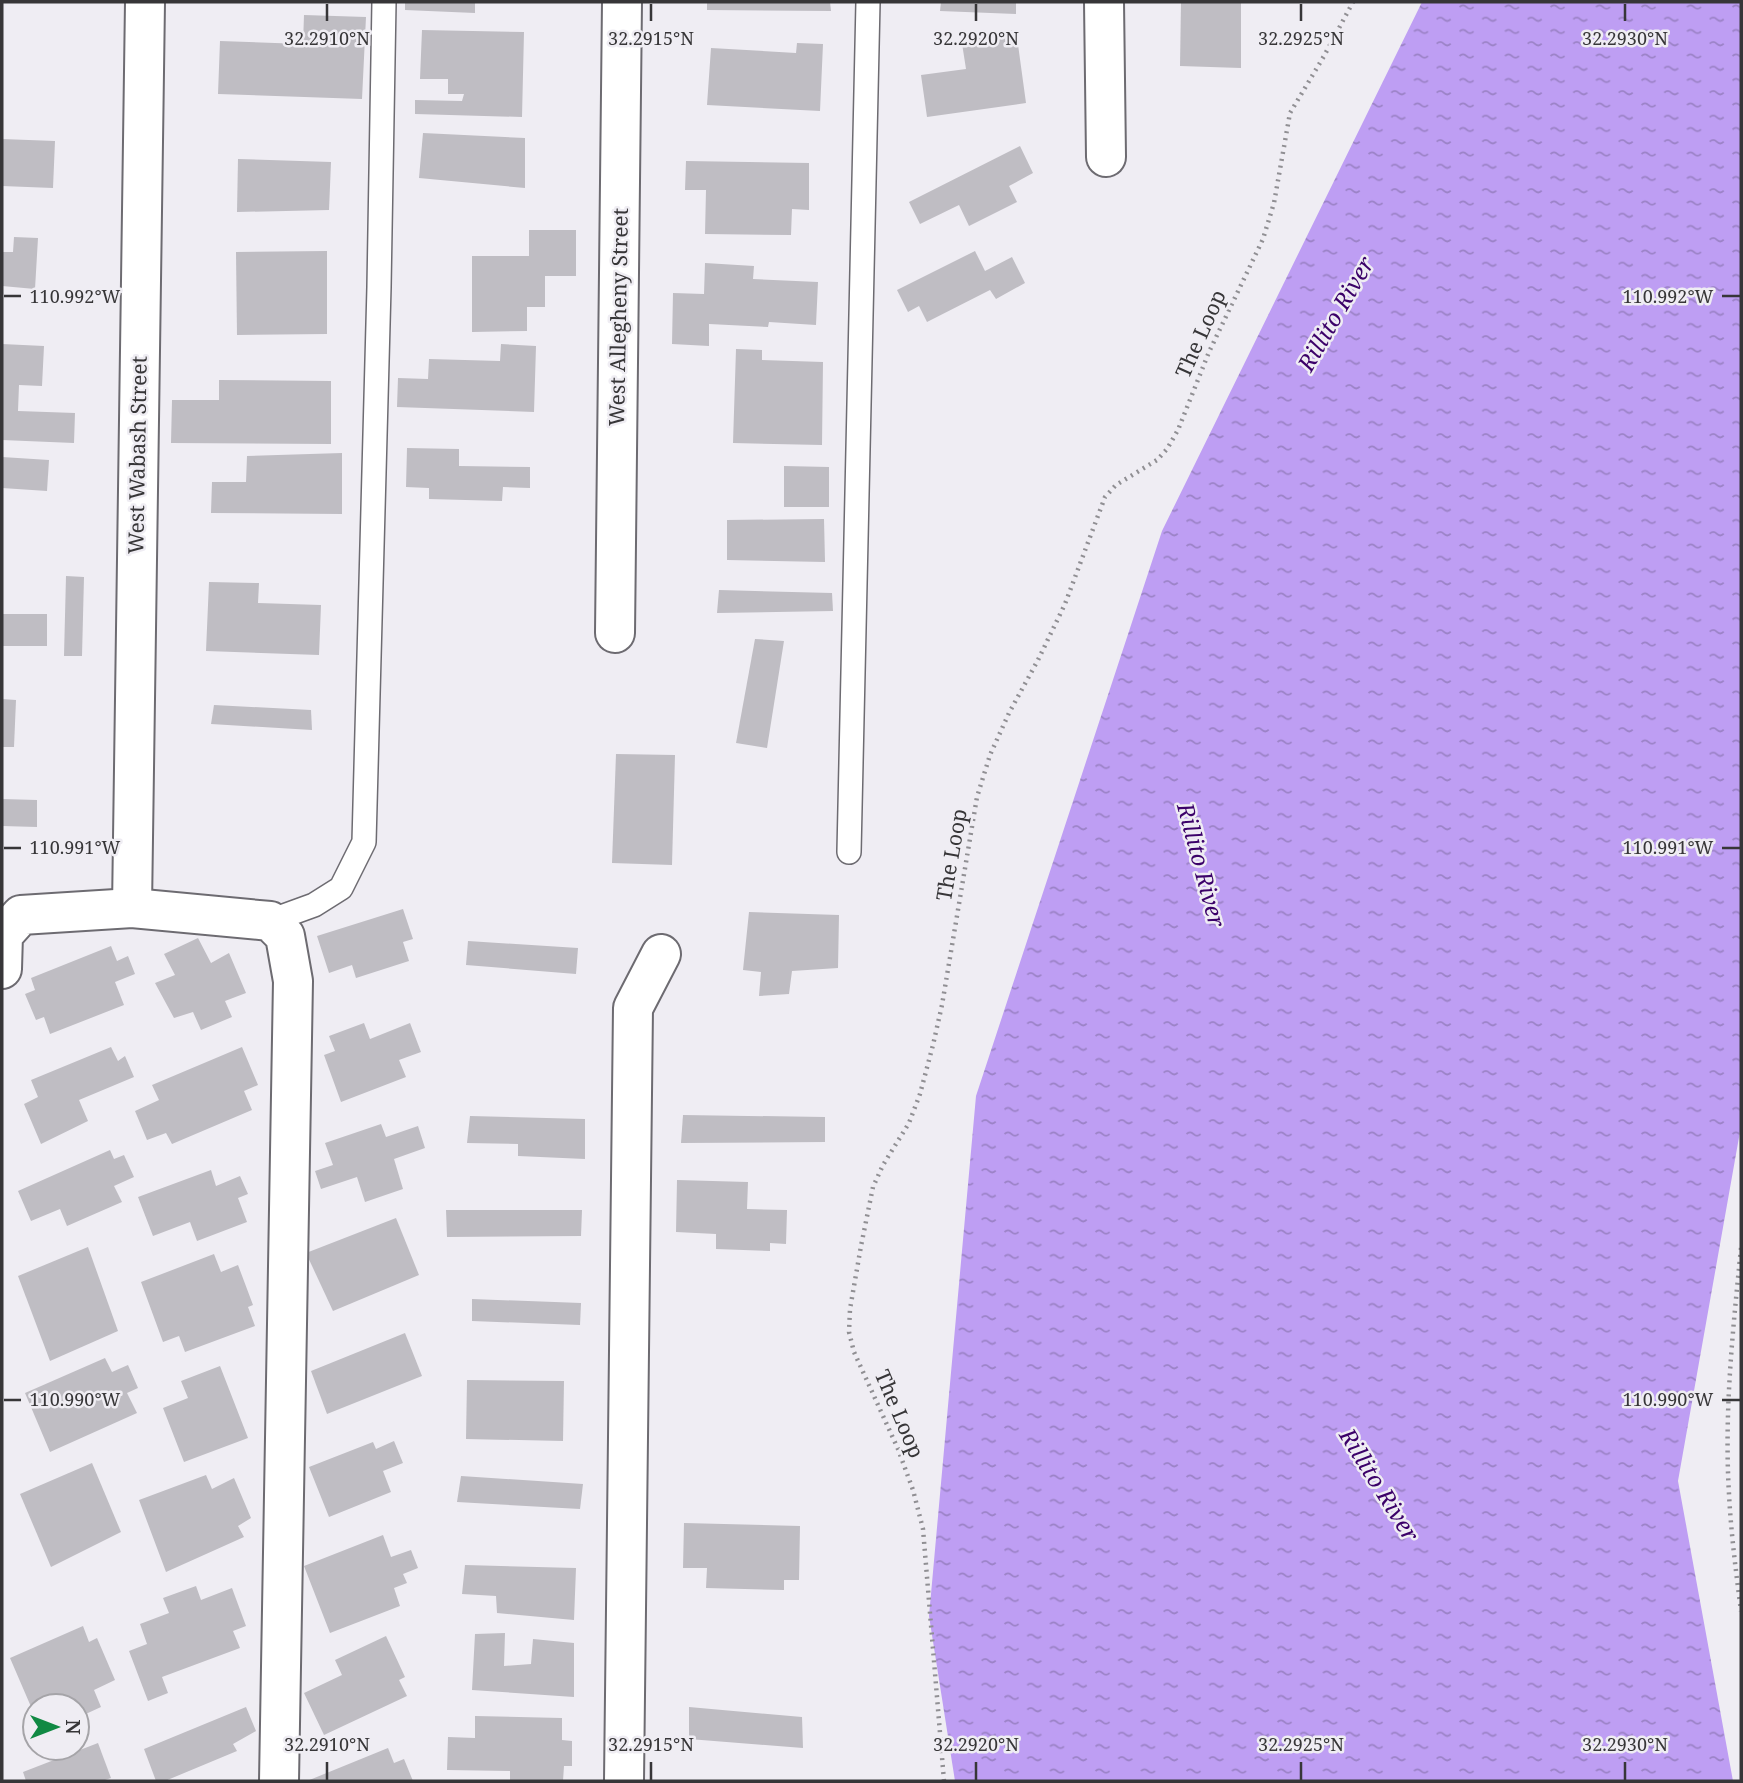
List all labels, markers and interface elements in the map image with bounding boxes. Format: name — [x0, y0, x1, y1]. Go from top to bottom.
text: 32.2910°N — [284, 26, 370, 50]
text: 32.2915°N — [608, 26, 694, 50]
text: 32.2920°N — [933, 26, 1019, 50]
text: 32.2925°N — [1258, 26, 1344, 50]
text: 32.2930°N — [1582, 26, 1668, 50]
street label: West Allegheny Street — [602, 208, 634, 426]
water label: Rillito River — [1289, 250, 1381, 378]
text: 110.992°W — [30, 284, 121, 308]
text: 110.992°W — [1623, 284, 1714, 308]
street label: The Loop — [1168, 285, 1232, 382]
street label: West Wabash Street — [121, 356, 153, 554]
water label: Rillito River — [1170, 798, 1234, 931]
street label: The Loop — [929, 807, 973, 903]
text: 110.991°W — [30, 835, 121, 859]
text: 110.991°W — [1623, 835, 1714, 859]
street label: The Loop — [869, 1365, 931, 1462]
text: 110.990°W — [30, 1387, 121, 1411]
text: 110.990°W — [1623, 1387, 1714, 1411]
water label: Rillito River — [1332, 1421, 1427, 1547]
north arrow — [21, 1692, 91, 1762]
text: N — [60, 1720, 86, 1735]
text: 32.2910°N — [284, 1732, 370, 1756]
text: 32.2915°N — [608, 1732, 694, 1756]
text: 32.2920°N — [933, 1732, 1019, 1756]
text: 32.2925°N — [1258, 1732, 1344, 1756]
text: 32.2930°N — [1582, 1732, 1668, 1756]

